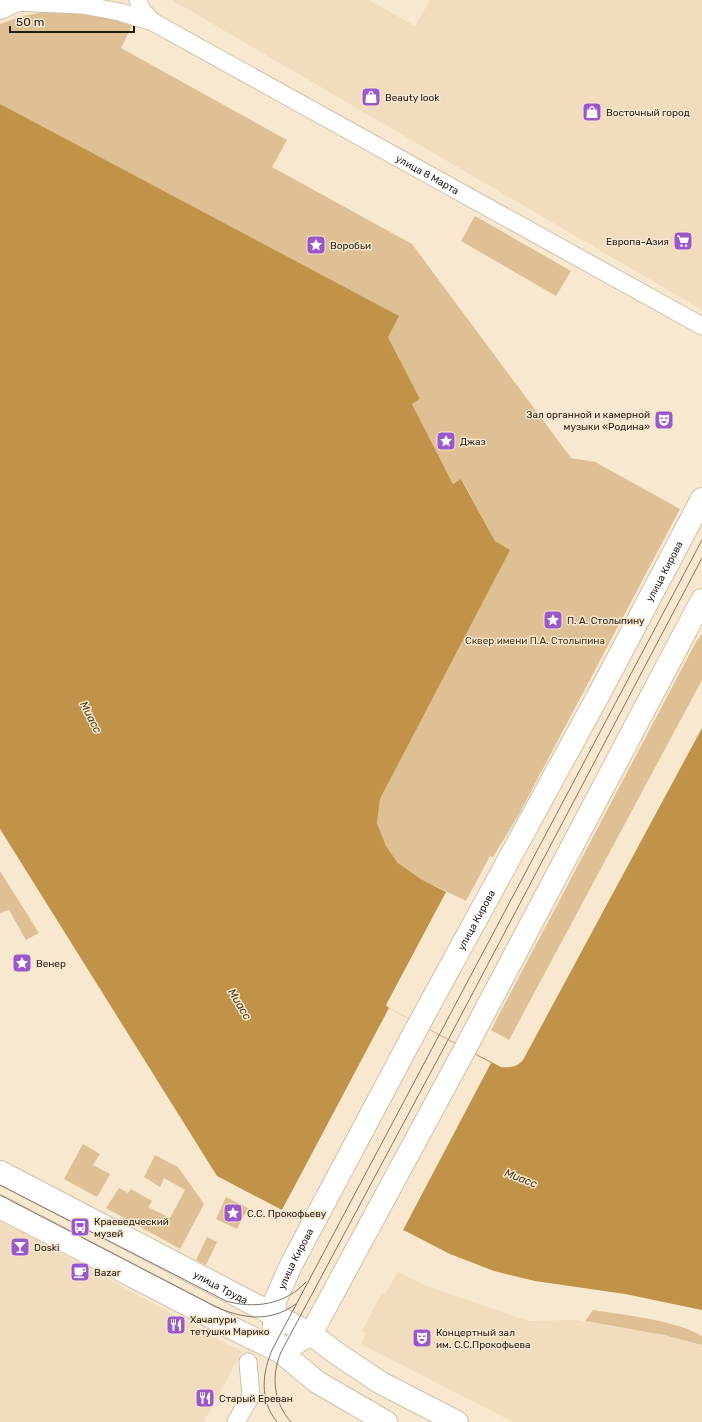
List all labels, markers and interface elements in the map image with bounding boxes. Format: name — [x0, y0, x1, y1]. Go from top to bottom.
scale bar — [10, 8, 134, 34]
text: 50 m — [16, 15, 44, 29]
shop icon: Beauty look — [360, 86, 382, 108]
place label: Beauty look — [385, 92, 440, 104]
shop icon: Восточный город — [581, 101, 603, 123]
place label: Восточный город — [606, 107, 690, 119]
street label: улица 8 Марта — [394, 153, 461, 197]
supermarket icon: Европа-Азия — [672, 230, 694, 252]
place icon: Воробьи — [305, 234, 327, 256]
place label: Европа-Азия — [606, 236, 669, 248]
place label: Воробьи — [330, 240, 371, 252]
place label: Зал органной и камерной музыки «Родина» — [526, 409, 650, 433]
theatre icon: Зал органной и камерной музыки «Родина» — [653, 409, 675, 431]
place icon: Джаз — [435, 430, 457, 452]
place label: Джаз — [460, 436, 486, 448]
street label: улица Кирова — [644, 540, 686, 604]
place icon: П. А. Столыпину — [542, 609, 564, 631]
place label: П. А. Столыпину — [567, 615, 645, 627]
park label: Сквер имени П.А. Столыпина — [465, 635, 605, 647]
water label: Миасс — [77, 699, 104, 735]
street label: улица Кирова — [456, 888, 498, 952]
place icon: Венер — [11, 952, 33, 974]
place label: Венер — [36, 958, 66, 970]
water label: Миасс — [225, 986, 254, 1022]
water label: Миасс — [503, 1166, 539, 1191]
place icon: С.С. Прокофьеву — [222, 1202, 244, 1224]
place label: С.С. Прокофьеву — [247, 1208, 327, 1220]
bus stop icon: Краеведческий музей — [69, 1216, 91, 1238]
place label: Краеведческий музей — [94, 1216, 169, 1240]
street label: улица Кирова — [276, 1227, 316, 1291]
bar icon: Doski — [9, 1236, 31, 1258]
place label: Doski — [34, 1242, 59, 1254]
cafe icon: Bazar — [69, 1261, 91, 1283]
place label: Bazar — [94, 1267, 121, 1279]
street label: улица Труда — [191, 1269, 250, 1307]
restaurant icon: Хачапури тетушки Марико — [165, 1314, 187, 1336]
place label: Хачапури тетушки Марико — [190, 1314, 270, 1338]
theatre icon: Концертный зал им. С.С.Прокофьева — [411, 1327, 433, 1349]
place label: Концертный зал им. С.С.Прокофьева — [436, 1327, 531, 1351]
restaurant icon: Старый Ереван — [194, 1387, 216, 1409]
place label: Старый Ереван — [219, 1393, 293, 1405]

